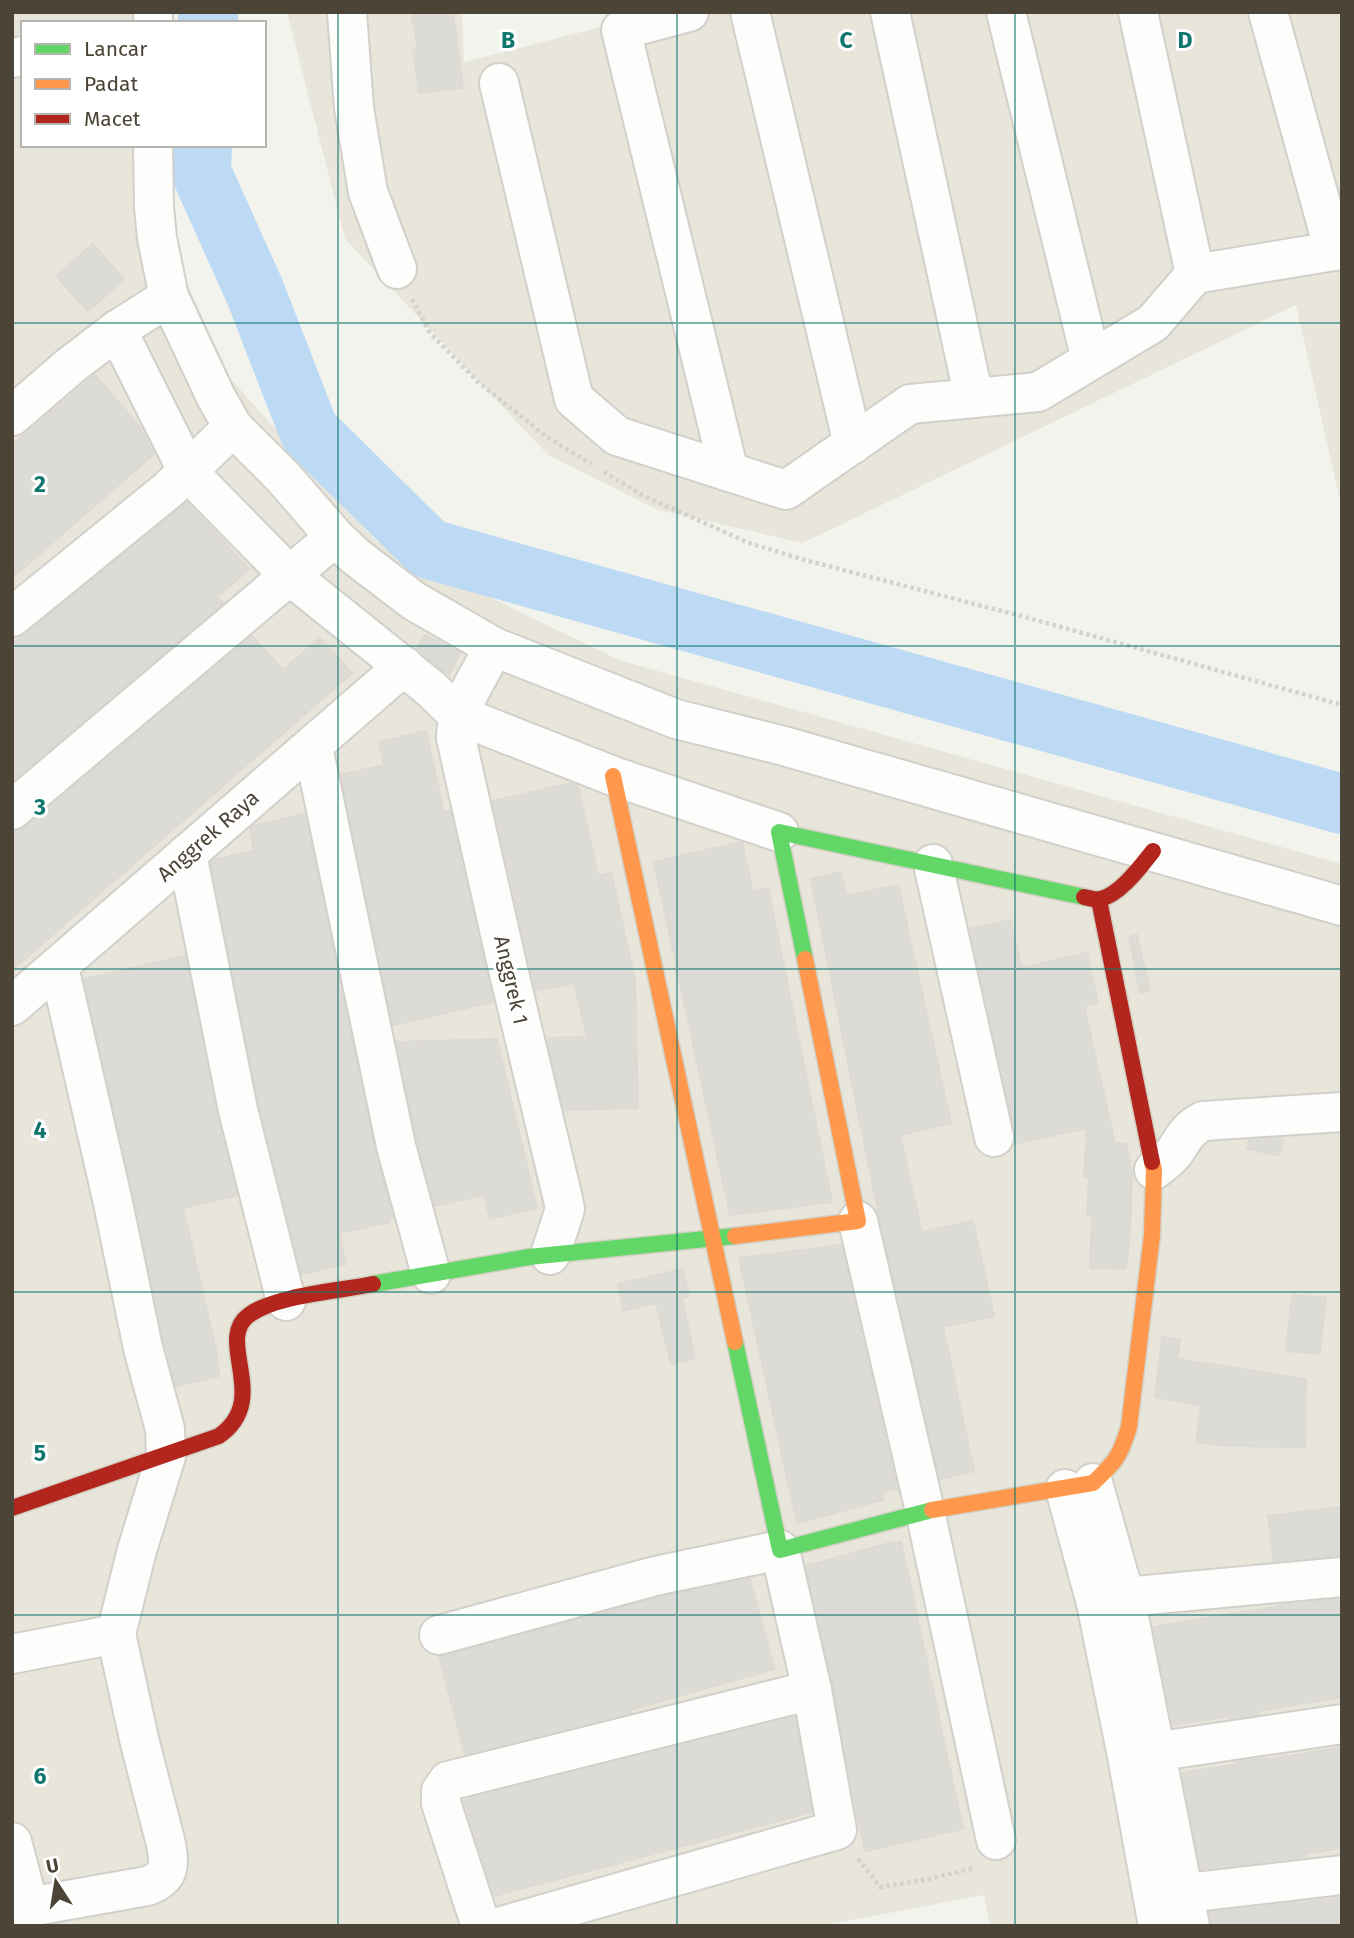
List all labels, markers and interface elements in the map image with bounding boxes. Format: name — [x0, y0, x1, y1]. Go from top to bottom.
legend — [21, 21, 266, 147]
text: B — [501, 26, 515, 54]
text: C — [839, 26, 853, 54]
text: D — [1178, 26, 1193, 54]
text: Lancar — [84, 36, 147, 62]
text: Padat — [84, 71, 138, 97]
text: Macet — [84, 106, 141, 132]
text: 2 — [34, 470, 46, 498]
street label: Anggrek Raya — [152, 785, 264, 887]
text: 3 — [33, 793, 46, 821]
street label: Anggrek 1 — [488, 933, 534, 1027]
text: 4 — [34, 1116, 47, 1144]
text: 5 — [34, 1439, 46, 1467]
text: 6 — [34, 1762, 47, 1790]
north arrow — [21, 1847, 91, 1917]
text: U — [44, 1853, 61, 1878]

